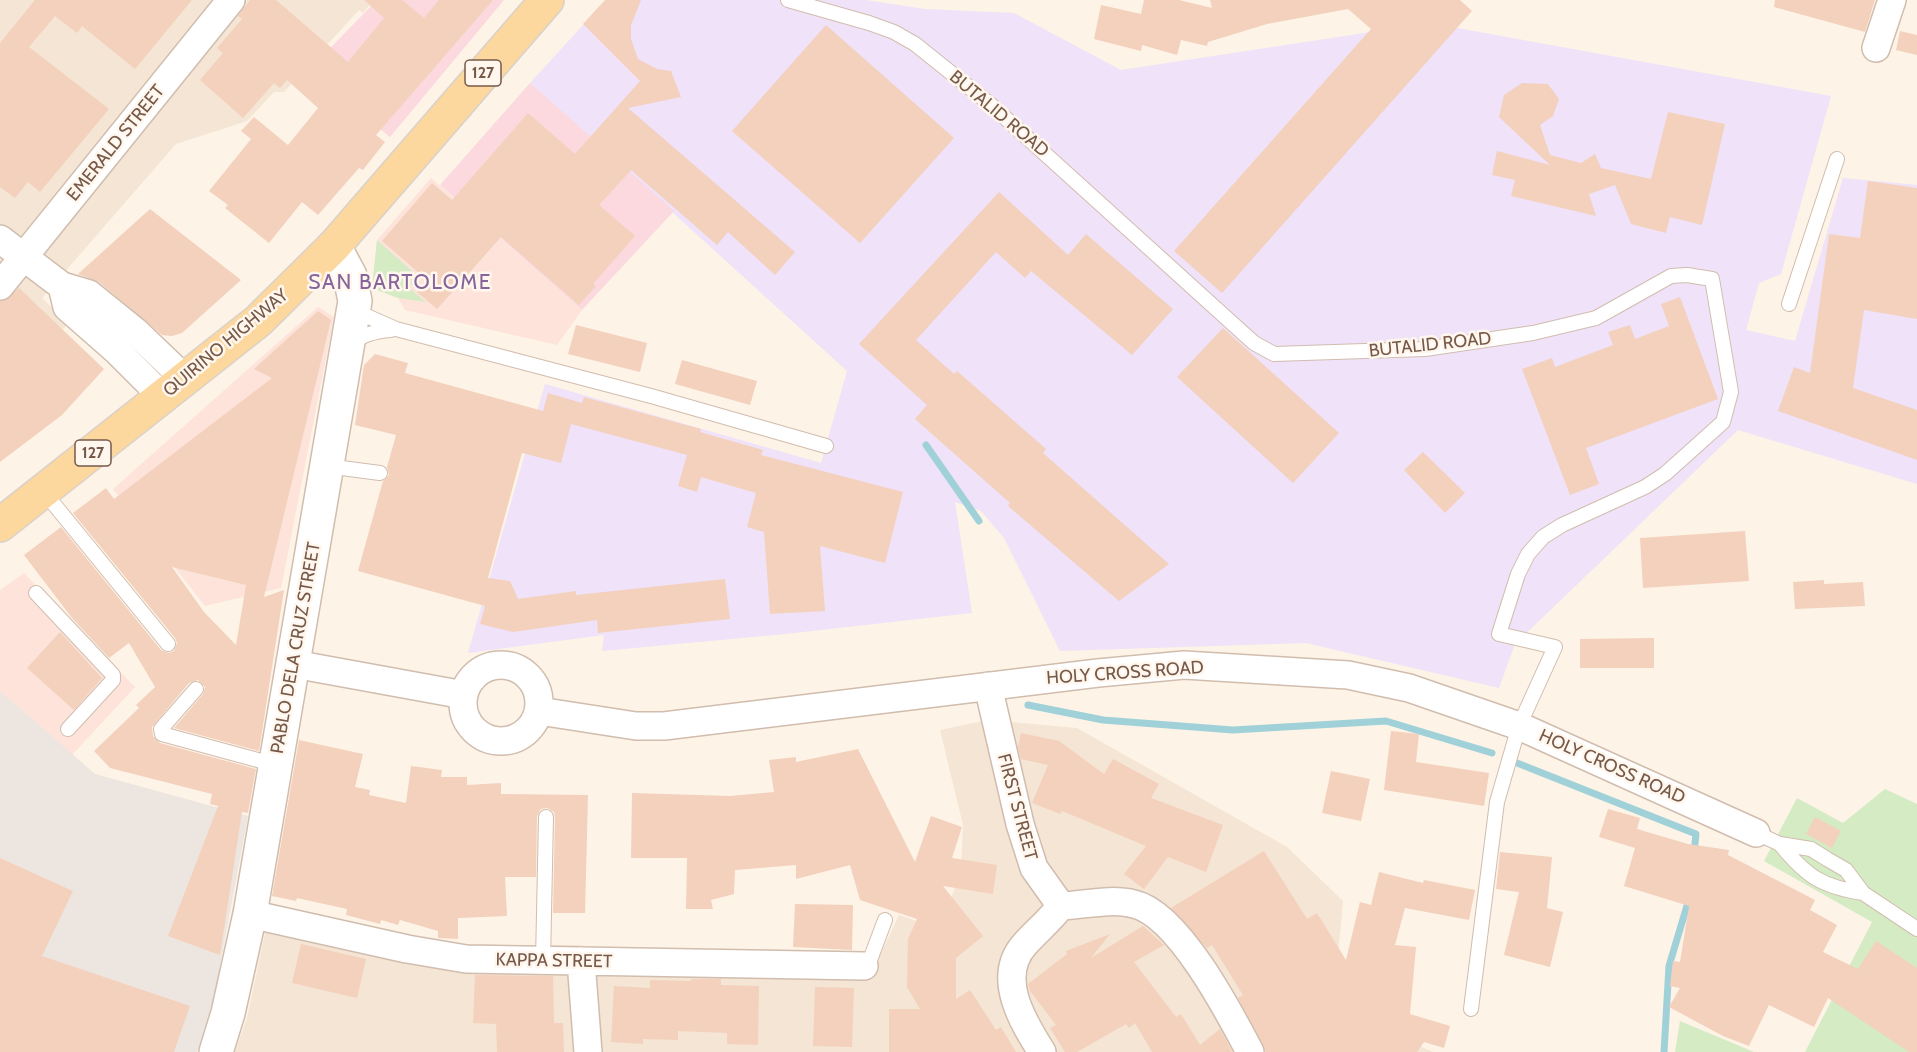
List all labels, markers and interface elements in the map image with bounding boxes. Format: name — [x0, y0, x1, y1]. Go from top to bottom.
road number: 127 — [465, 60, 501, 86]
street label: BUTALID ROAD — [945, 66, 1053, 162]
street label: EMERALD STREET — [63, 81, 169, 205]
district label: SAN BARTOLOME — [308, 270, 492, 296]
street label: QUIRINO HIGHWAY — [159, 285, 293, 401]
street label: BUTALID ROAD — [1368, 328, 1492, 362]
road number: 127 — [75, 440, 111, 466]
street label: PABLO DELA CRUZ STREET — [267, 541, 325, 755]
street label: HOLY CROSS ROAD — [1046, 657, 1204, 689]
street label: HOLY CROSS ROAD — [1536, 725, 1688, 809]
street label: FIRST STREET — [992, 751, 1042, 863]
street label: KAPPA STREET — [495, 949, 613, 973]

